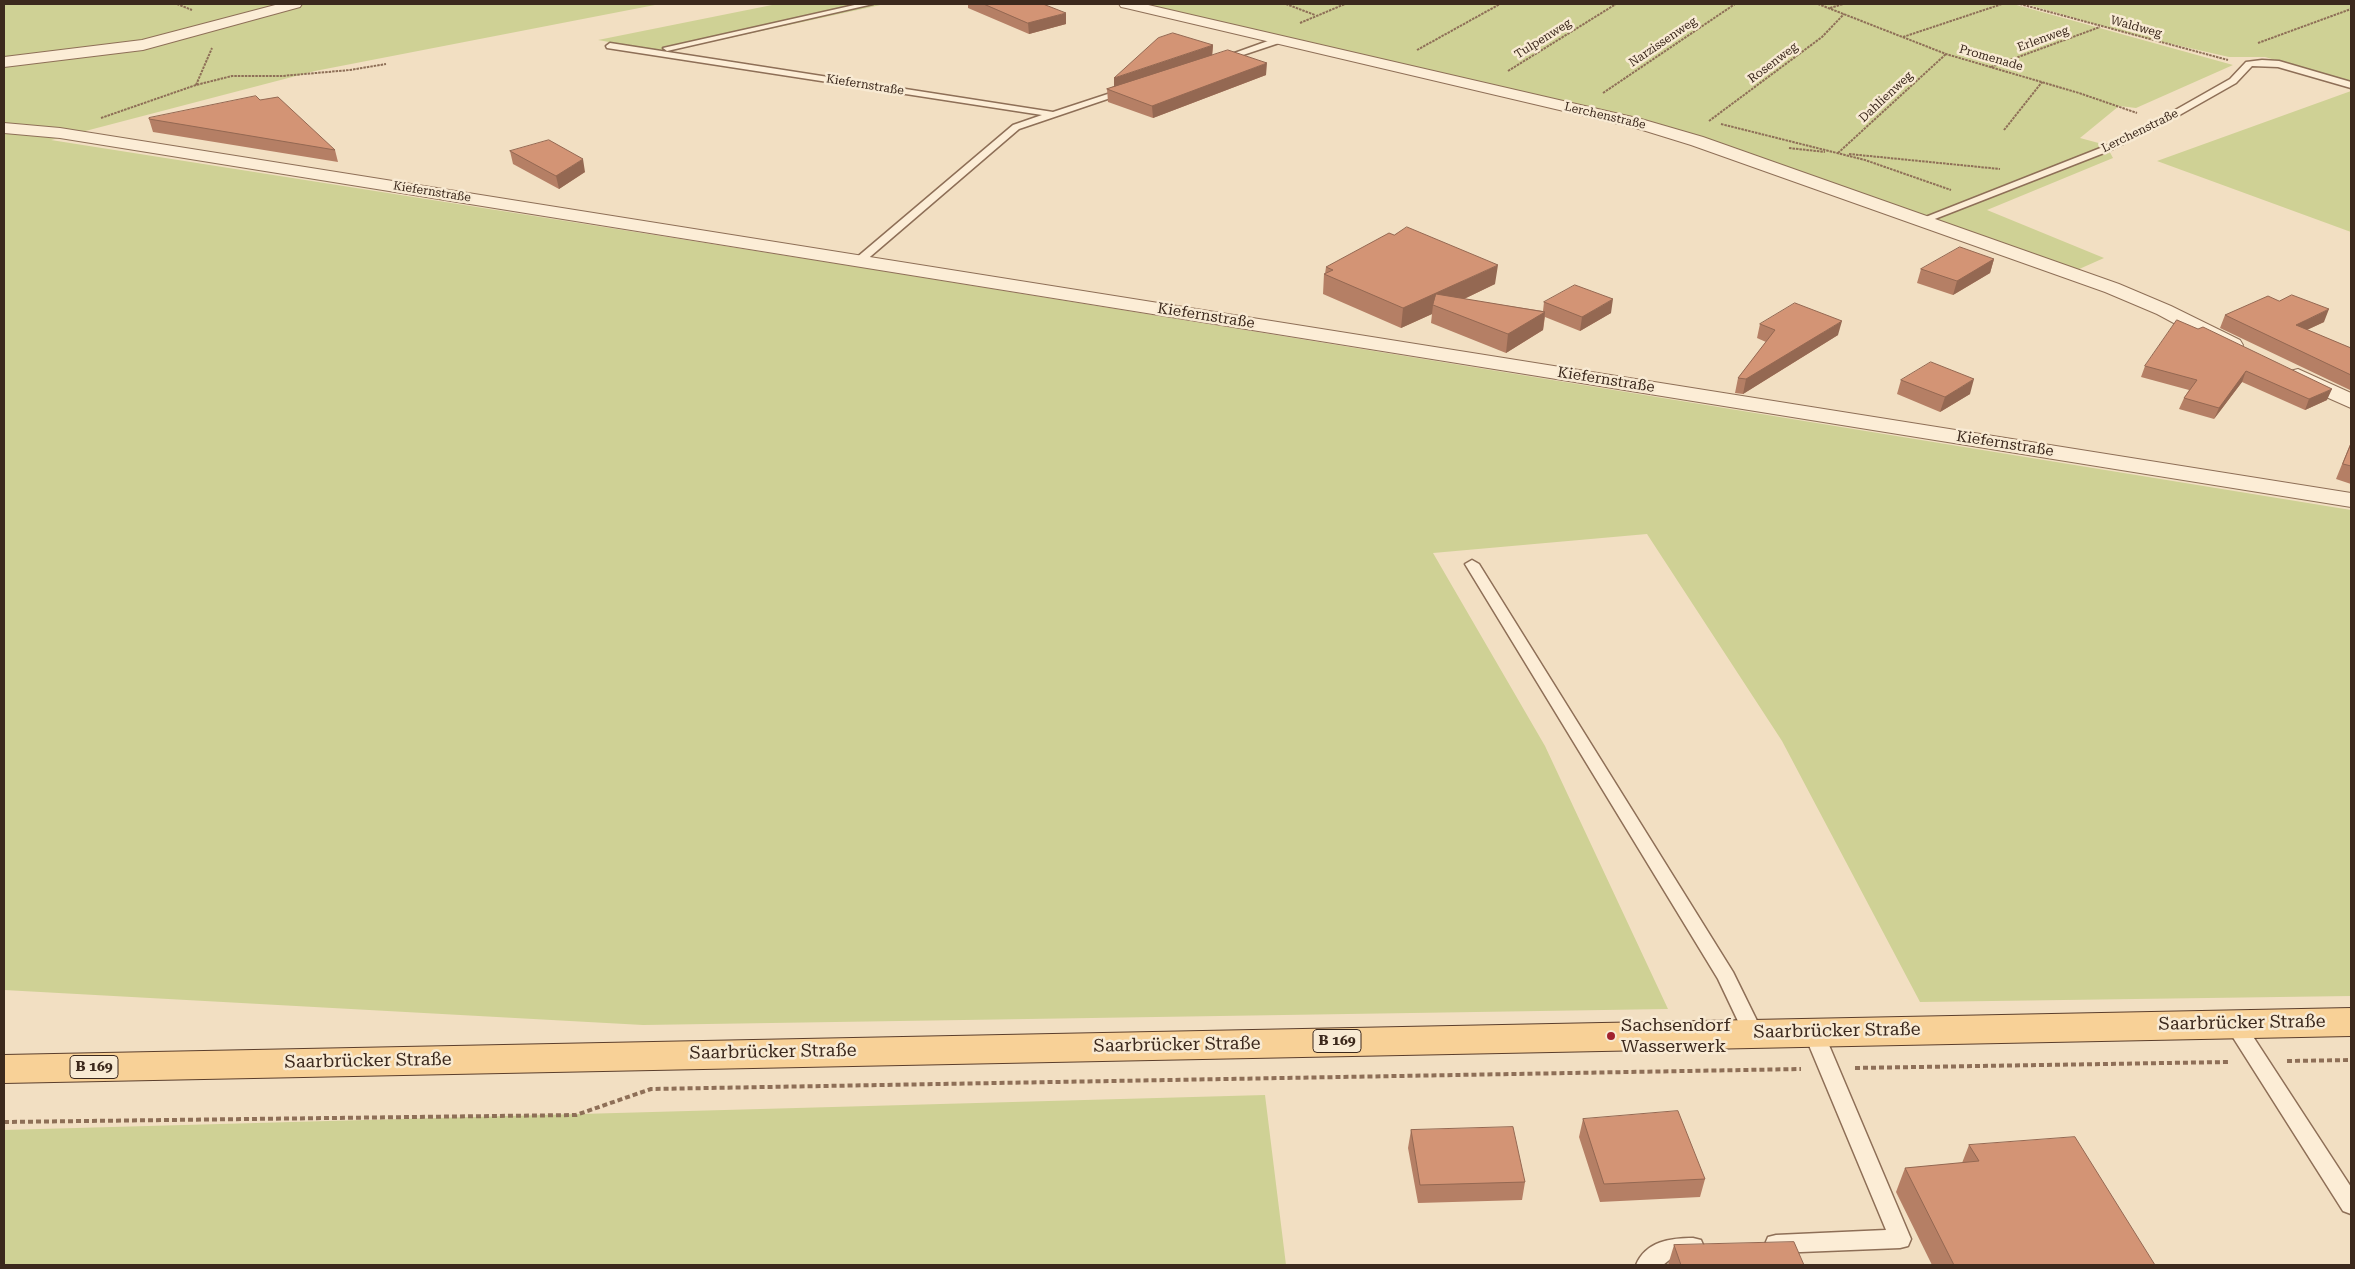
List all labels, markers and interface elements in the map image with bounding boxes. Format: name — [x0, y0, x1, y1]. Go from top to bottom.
street label: Waldweg — [2109, 13, 2163, 41]
street label: Narzissenweg — [1626, 14, 1700, 70]
street label: Tulpenweg — [1512, 16, 1574, 62]
street label: Erlenweg — [2015, 23, 2071, 55]
street label: Rosenweg — [1745, 40, 1801, 86]
street label: Promenade — [1957, 42, 2025, 74]
street label: Dahlienweg — [1856, 69, 1916, 125]
street label: Kiefernstraße — [825, 72, 905, 98]
street label: Lerchenstraße — [1563, 100, 1647, 132]
street label: Lerchenstraße — [2099, 106, 2181, 156]
street label: Kiefernstraße — [392, 179, 472, 205]
street label: Kiefernstraße — [1156, 299, 1256, 333]
street label: Kiefernstraße — [1556, 363, 1656, 397]
street label: Kiefernstraße — [1955, 427, 2055, 461]
street label: Saarbrücker Straße — [2158, 1011, 2326, 1035]
place label: Sachsendorf Wasserwerk — [1621, 1015, 1730, 1058]
street label: Saarbrücker Straße — [1753, 1019, 1921, 1043]
road number: B 169 — [1313, 1030, 1361, 1052]
marker: Sachsendorf Wasserwerk — [1605, 1030, 1617, 1042]
street label: Saarbrücker Straße — [1093, 1033, 1261, 1057]
street label: Saarbrücker Straße — [689, 1040, 857, 1064]
street label: Saarbrücker Straße — [284, 1049, 452, 1073]
road number: B 169 — [70, 1056, 118, 1078]

